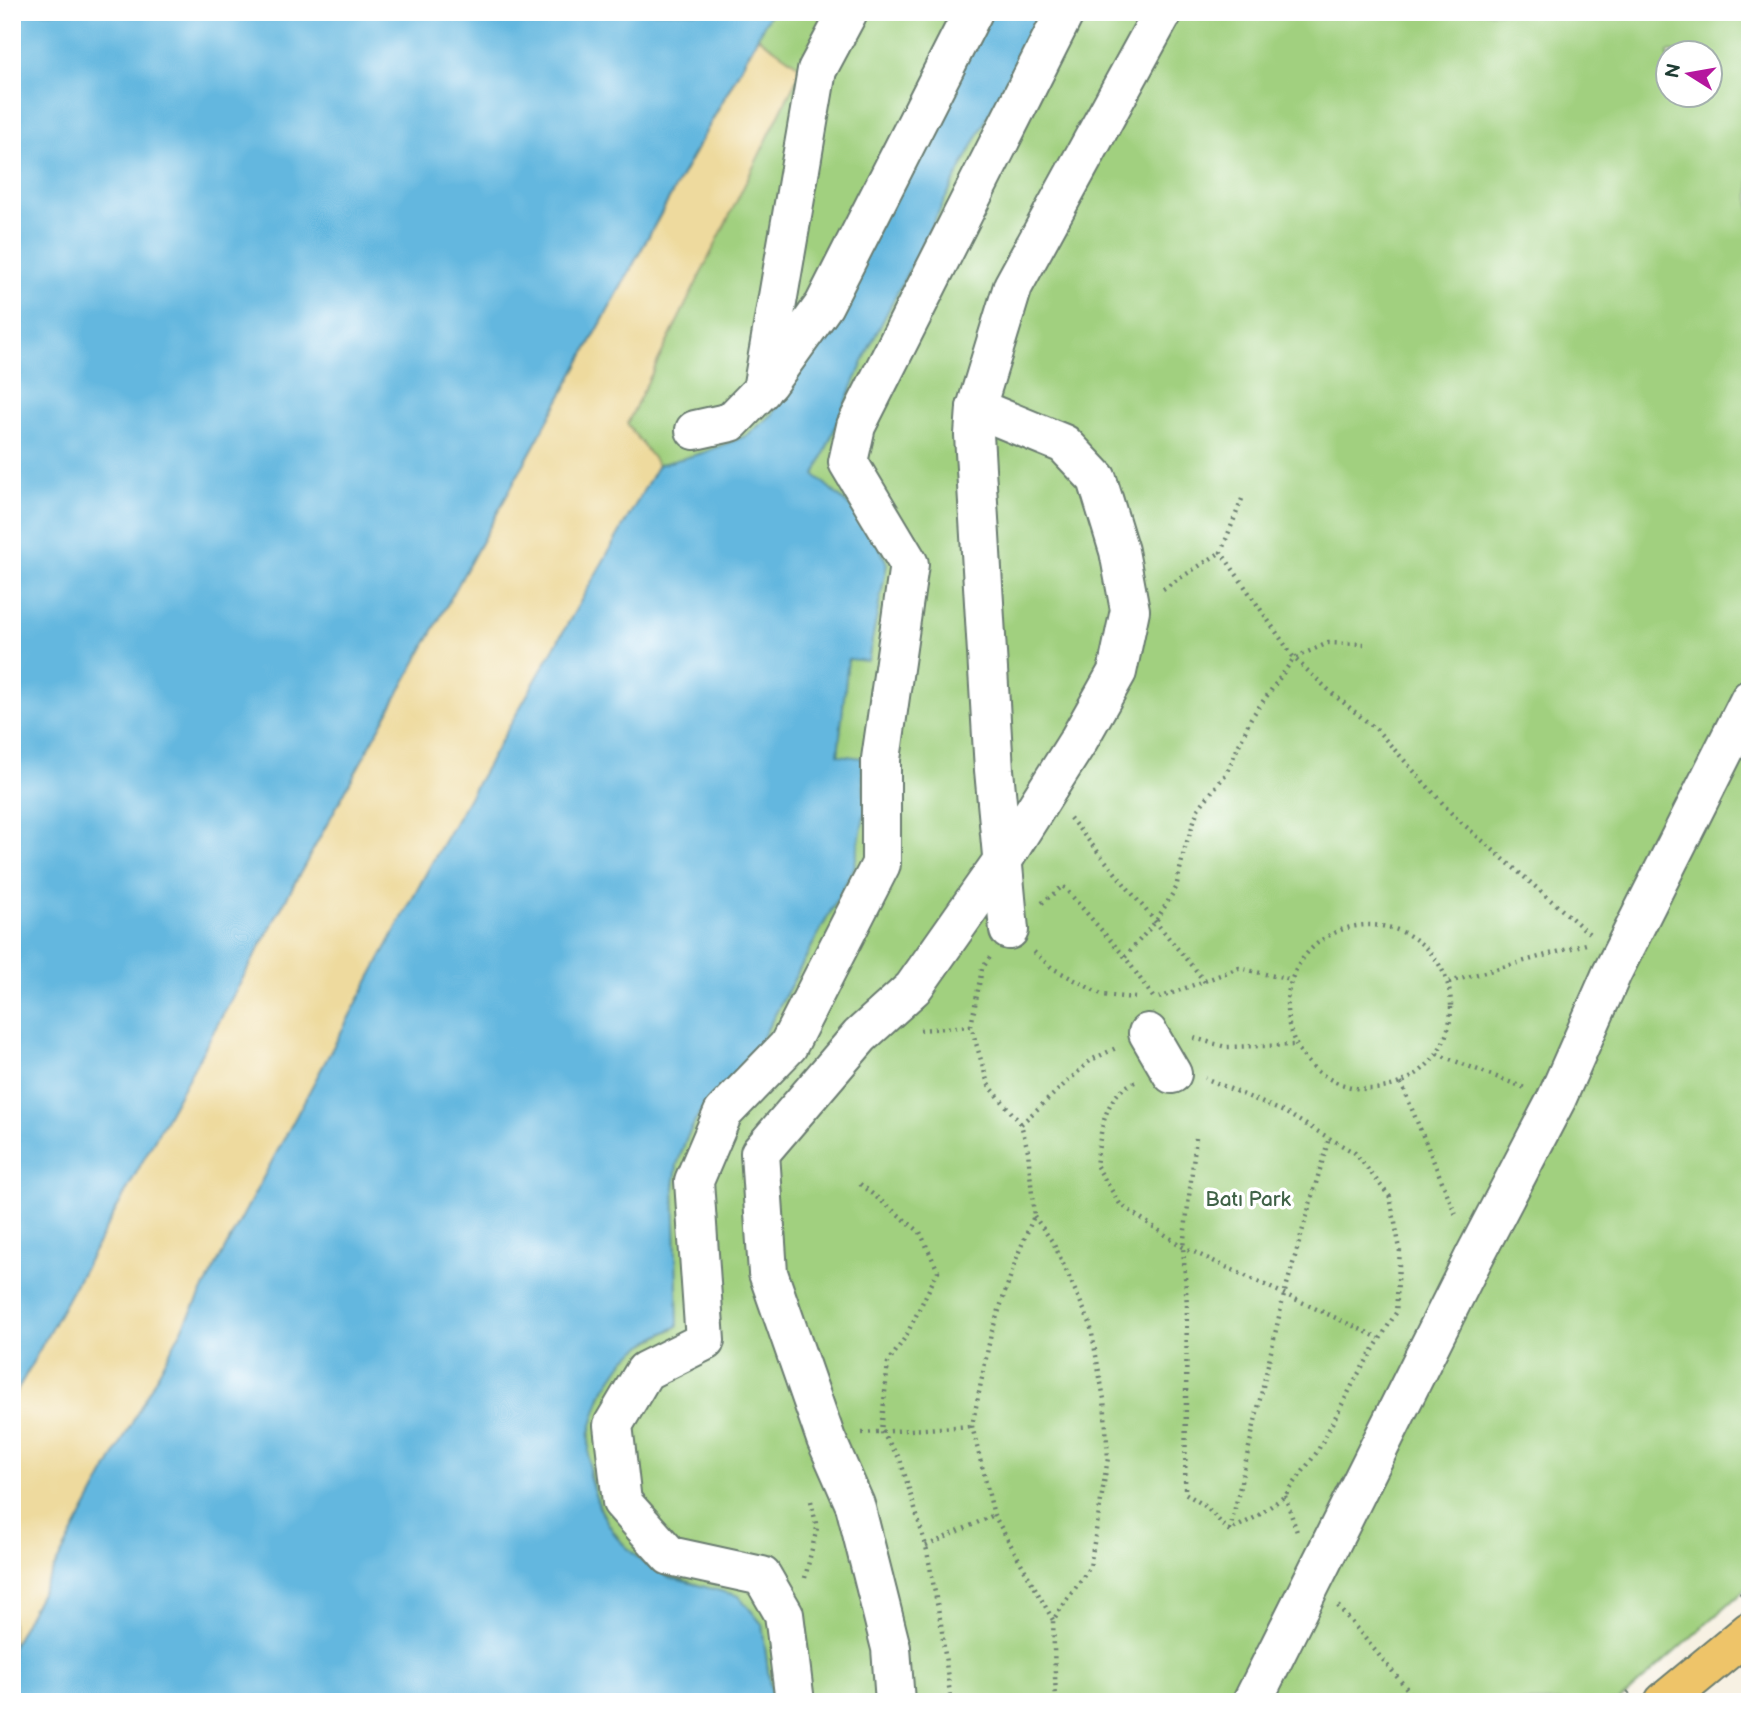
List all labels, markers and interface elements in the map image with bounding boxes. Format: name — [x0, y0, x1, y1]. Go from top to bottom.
north arrow — [1654, 38, 1724, 108]
text: N — [1661, 62, 1686, 80]
park label: Batı Park — [1205, 1187, 1291, 1212]

